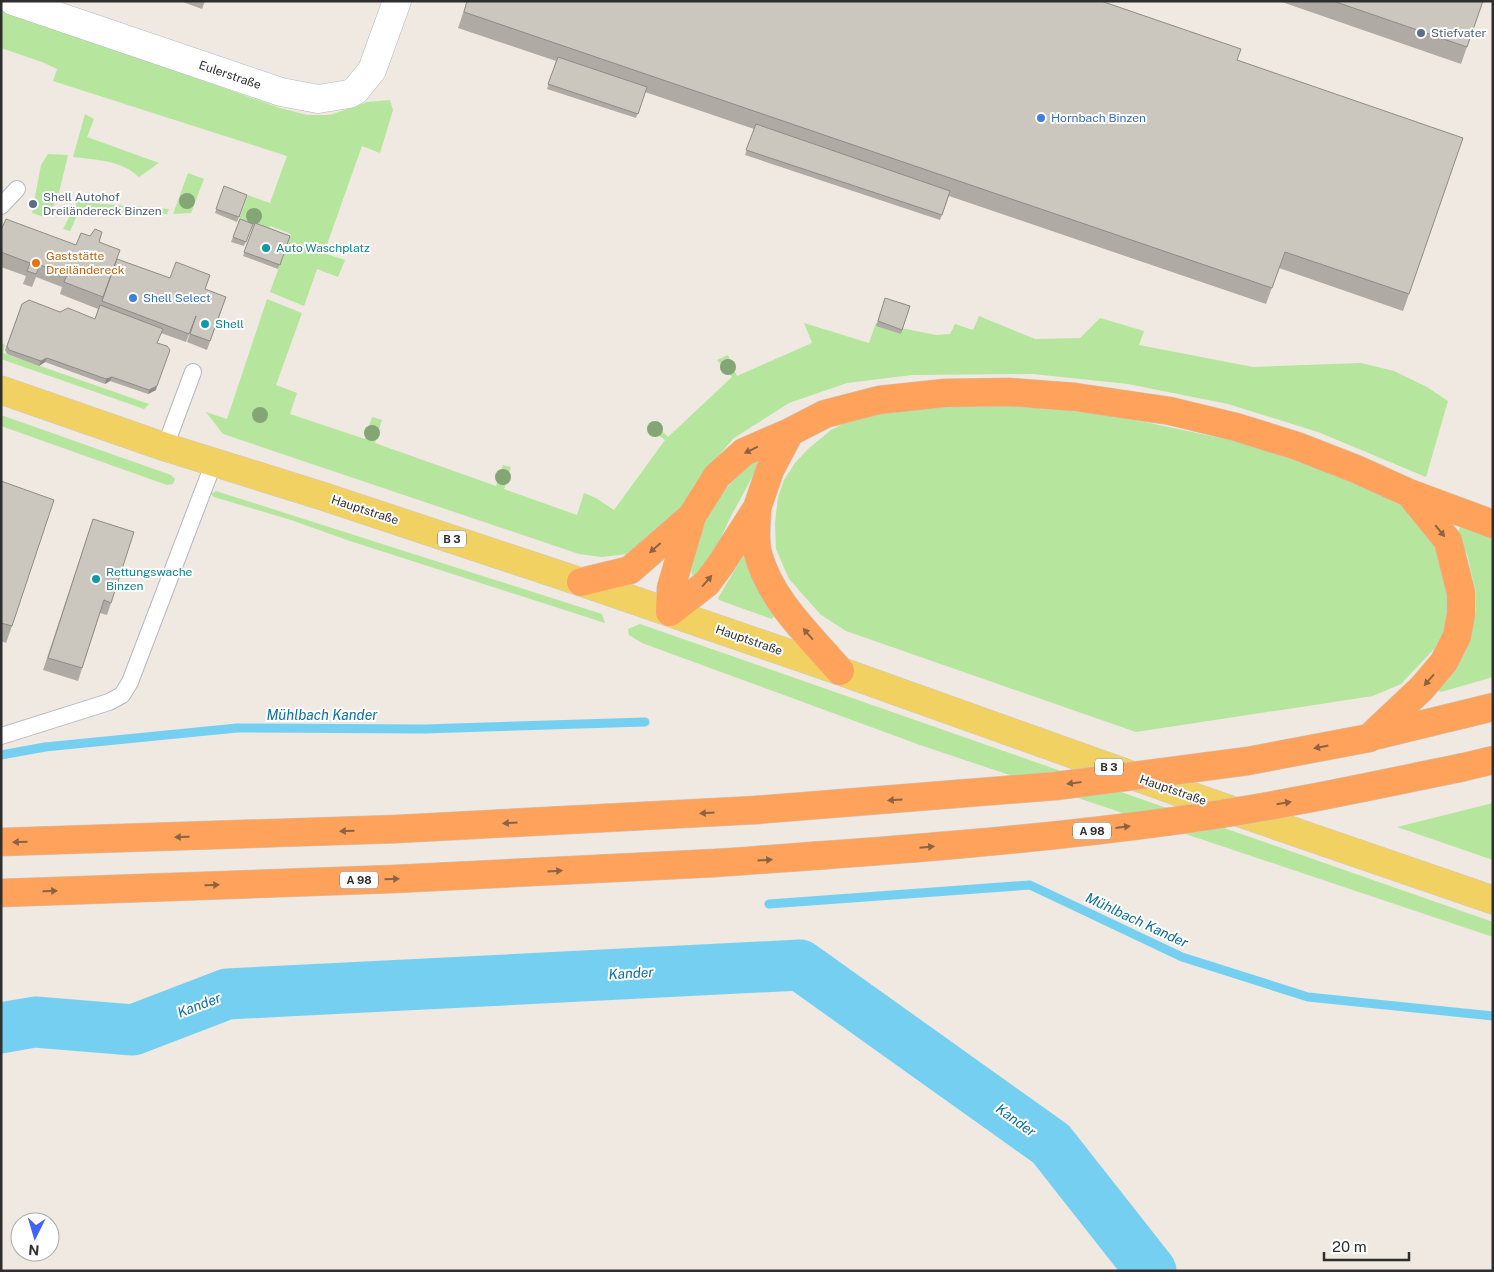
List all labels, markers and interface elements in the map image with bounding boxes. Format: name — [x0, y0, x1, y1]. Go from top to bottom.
place label: Stiefvater — [1431, 26, 1486, 40]
marker: Stiefvater — [1415, 27, 1427, 39]
street label: Eulerstraße — [197, 58, 263, 92]
place label: Hornbach Binzen — [1051, 111, 1146, 125]
marker: Hornbach Binzen — [1035, 112, 1047, 124]
place label: Shell Autohof Dreiländereck Binzen — [43, 190, 162, 218]
marker: Shell Autohof Dreiländereck Binzen — [27, 198, 39, 210]
place label: Auto Waschplatz — [276, 241, 370, 255]
marker: Auto Waschplatz — [260, 242, 272, 254]
place label: Gaststätte Dreiländereck — [46, 249, 125, 277]
marker: Gaststätte Dreiländereck — [30, 257, 42, 269]
place label: Shell Select — [143, 291, 211, 305]
marker: Shell Select — [127, 292, 139, 304]
place label: Shell — [215, 317, 244, 331]
marker: Shell — [199, 318, 211, 330]
one-way arrow — [744, 446, 758, 454]
street label: Hauptstraße — [330, 493, 401, 528]
one-way arrow — [1434, 524, 1445, 537]
road number: B 3 — [438, 530, 466, 548]
one-way arrow — [649, 543, 662, 554]
place label: Rettungswache Binzen — [106, 565, 193, 593]
marker: Rettungswache Binzen — [90, 573, 102, 585]
one-way arrow — [701, 576, 713, 588]
street label: Hauptstraße — [714, 622, 785, 658]
one-way arrow — [802, 629, 814, 641]
one-way arrow — [1424, 674, 1435, 686]
water label: Mühlbach Kander — [266, 707, 378, 723]
one-way arrow — [1313, 743, 1329, 751]
road number: B 3 — [1095, 759, 1123, 776]
street label: Hauptstraße — [1138, 772, 1209, 808]
one-way arrow — [1065, 780, 1081, 788]
one-way arrow — [886, 796, 902, 804]
one-way arrow — [1276, 799, 1292, 807]
one-way arrow — [699, 809, 715, 817]
one-way arrow — [501, 820, 517, 828]
road number: A 98 — [1073, 822, 1111, 839]
one-way arrow — [1115, 823, 1131, 831]
one-way arrow — [339, 827, 355, 835]
one-way arrow — [174, 834, 190, 842]
one-way arrow — [11, 838, 27, 846]
one-way arrow — [919, 843, 935, 851]
one-way arrow — [757, 855, 773, 863]
one-way arrow — [547, 867, 563, 875]
road number: A 98 — [340, 872, 378, 888]
one-way arrow — [385, 875, 401, 883]
one-way arrow — [205, 881, 221, 889]
one-way arrow — [42, 887, 58, 895]
water label: Mühlbach Kander — [1083, 889, 1191, 951]
water label: Kander — [608, 964, 655, 982]
water label: Kander — [175, 989, 224, 1021]
water label: Kander — [993, 1100, 1040, 1140]
north arrow — [10, 1212, 60, 1262]
scale bar — [1324, 1230, 1409, 1262]
text: 20 m — [1332, 1238, 1367, 1255]
text: N — [28, 1242, 40, 1258]

